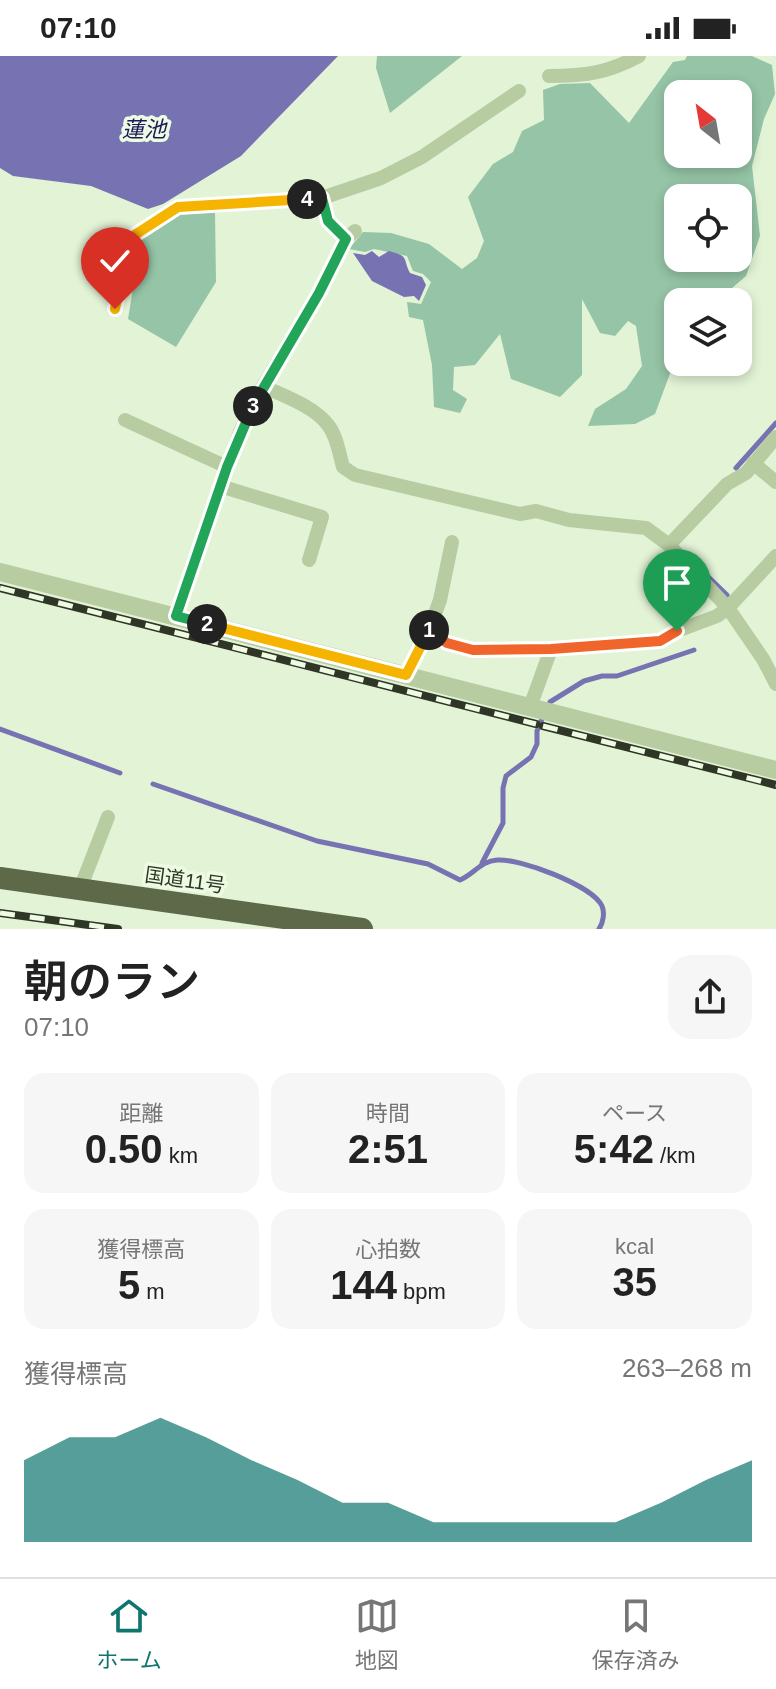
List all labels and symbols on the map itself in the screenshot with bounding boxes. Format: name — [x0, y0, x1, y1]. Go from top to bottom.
north arrow — [664, 80, 752, 168]
water label: 蓮池 — [122, 117, 168, 142]
pin: 4 — [287, 179, 327, 219]
pin — [81, 227, 149, 309]
pin: 3 — [233, 386, 273, 426]
pin — [643, 549, 711, 631]
pin: 2 — [187, 604, 227, 644]
pin: 1 — [409, 610, 449, 650]
street label: 国道11号 — [143, 863, 227, 897]

